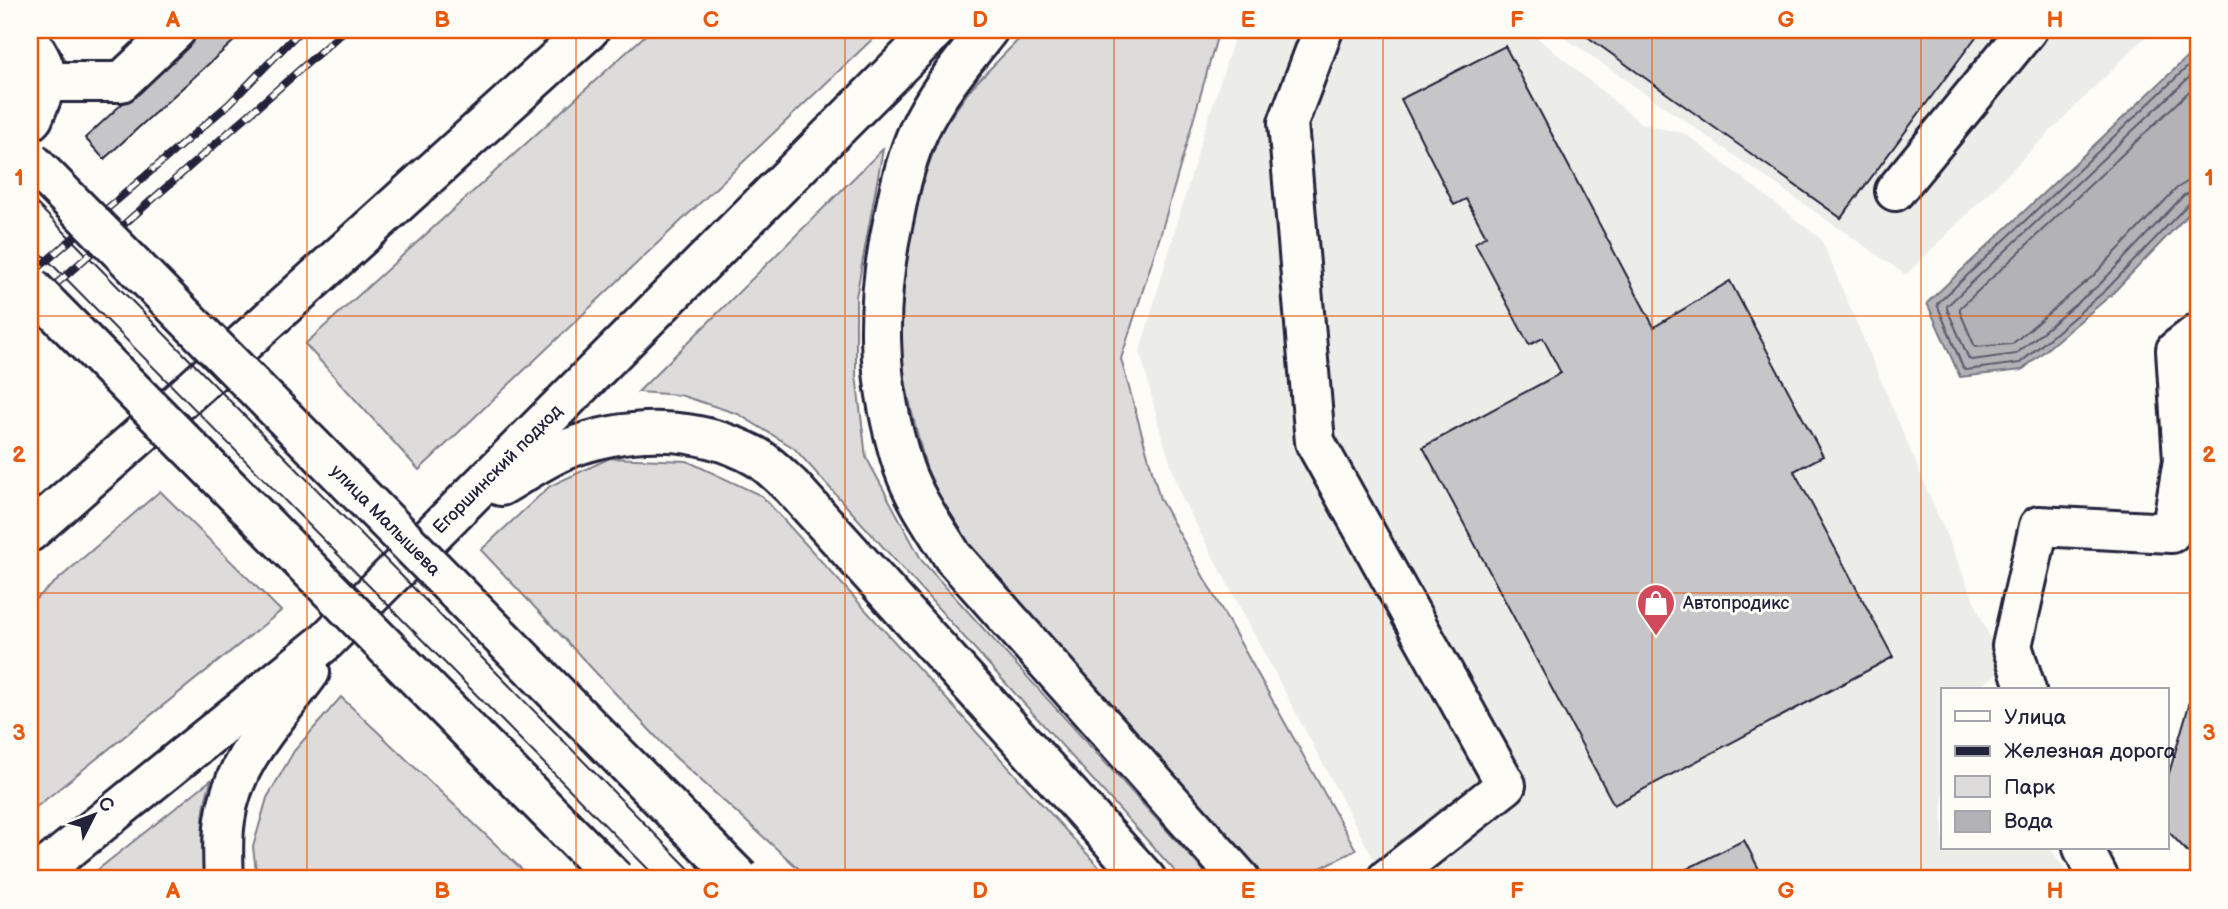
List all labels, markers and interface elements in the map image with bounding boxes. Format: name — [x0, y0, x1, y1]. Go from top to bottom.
text: A — [165, 6, 181, 34]
text: B — [434, 6, 450, 34]
text: C — [703, 6, 719, 34]
text: D — [972, 6, 988, 34]
text: E — [1241, 6, 1256, 34]
text: F — [1510, 6, 1524, 34]
text: G — [1778, 6, 1795, 34]
text: H — [2046, 6, 2064, 34]
text: 1 — [14, 164, 24, 192]
text: 1 — [2204, 164, 2214, 192]
street label: Егоршинский подход — [429, 400, 566, 538]
text: 2 — [12, 441, 26, 469]
text: 2 — [2202, 441, 2216, 469]
street label: улица Малышева — [326, 460, 445, 580]
shop icon: Автопродикс — [1635, 582, 1677, 637]
place label: Автопродикс — [1682, 593, 1789, 614]
legend — [1941, 688, 2168, 850]
text: Улица — [2004, 705, 2067, 730]
text: 3 — [12, 719, 26, 747]
text: 3 — [2202, 719, 2216, 747]
text: Железная дорога — [2004, 739, 2177, 764]
text: Парк — [2004, 775, 2055, 800]
north arrow — [60, 780, 130, 850]
text: С — [93, 792, 118, 817]
text: Вода — [2004, 809, 2053, 834]
text: A — [165, 877, 181, 905]
text: B — [434, 877, 450, 905]
text: C — [703, 877, 719, 905]
text: D — [972, 877, 988, 905]
text: E — [1241, 877, 1256, 905]
text: F — [1510, 877, 1524, 905]
text: G — [1778, 877, 1795, 905]
text: H — [2046, 877, 2064, 905]

